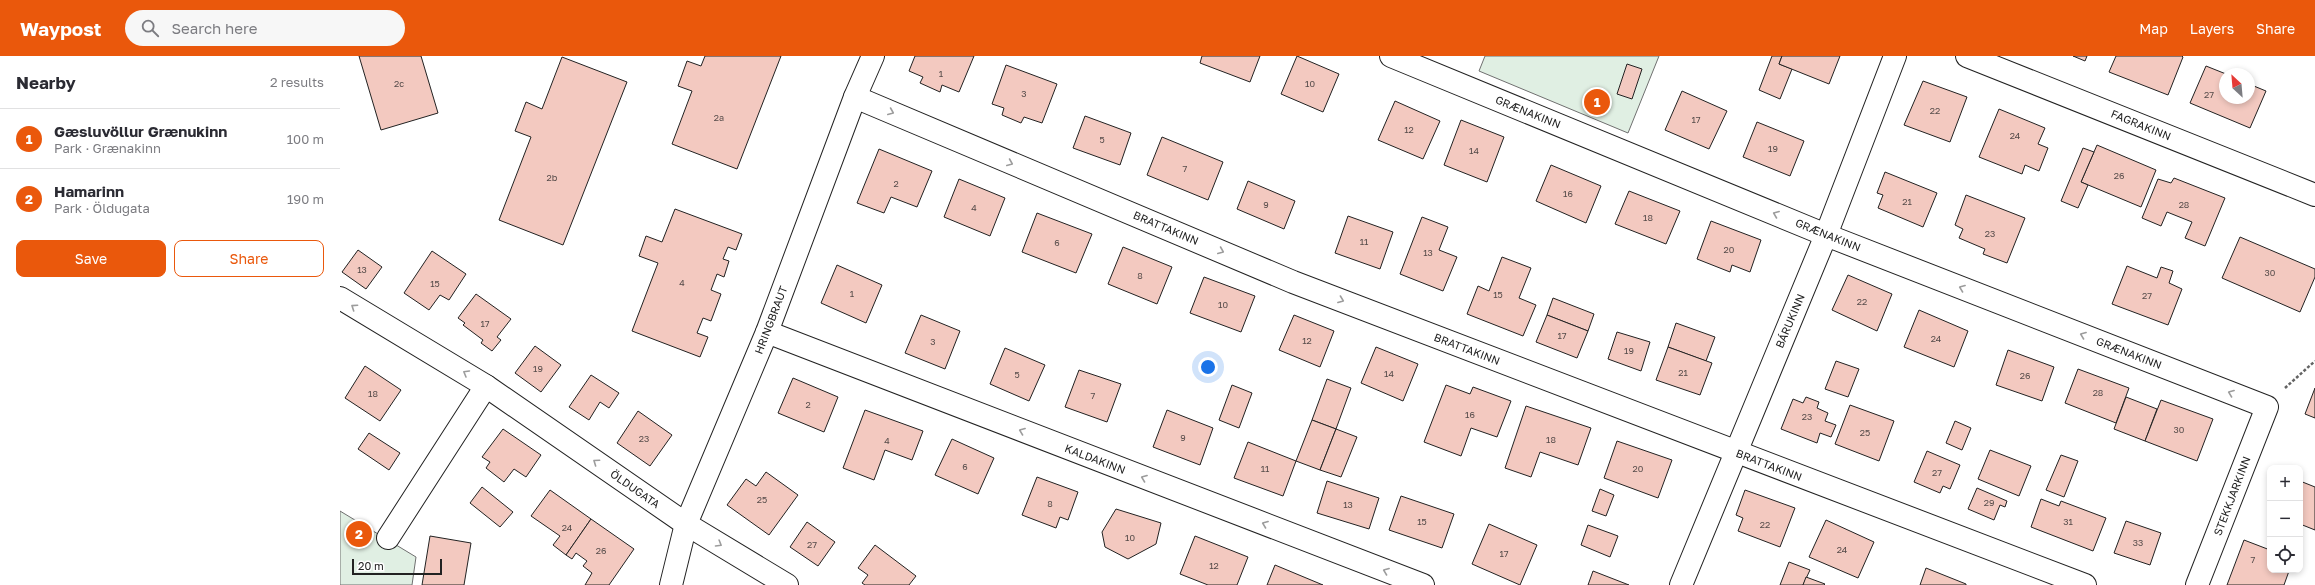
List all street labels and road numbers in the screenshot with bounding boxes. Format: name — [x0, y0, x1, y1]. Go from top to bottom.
street label: GRÆNAKINN — [1494, 93, 1563, 131]
street label: FAGRAKINN — [2109, 107, 2173, 142]
street label: BRATTAKINN — [1132, 208, 1201, 247]
street label: GRÆNAKINN — [1794, 216, 1863, 254]
street label: HRINGBRAUT — [752, 284, 790, 356]
street label: BÁRUKINN — [1772, 292, 1807, 350]
street label: BRATTAKINN — [1432, 330, 1502, 367]
street label: GRÆNAKINN — [2095, 334, 2164, 371]
street label: KALDAKINN — [1063, 441, 1127, 476]
street label: BRATTAKINN — [1734, 446, 1804, 483]
street label: STEKKJARKINN — [2210, 454, 2253, 537]
street label: ÖLDUGATA — [608, 467, 663, 511]

